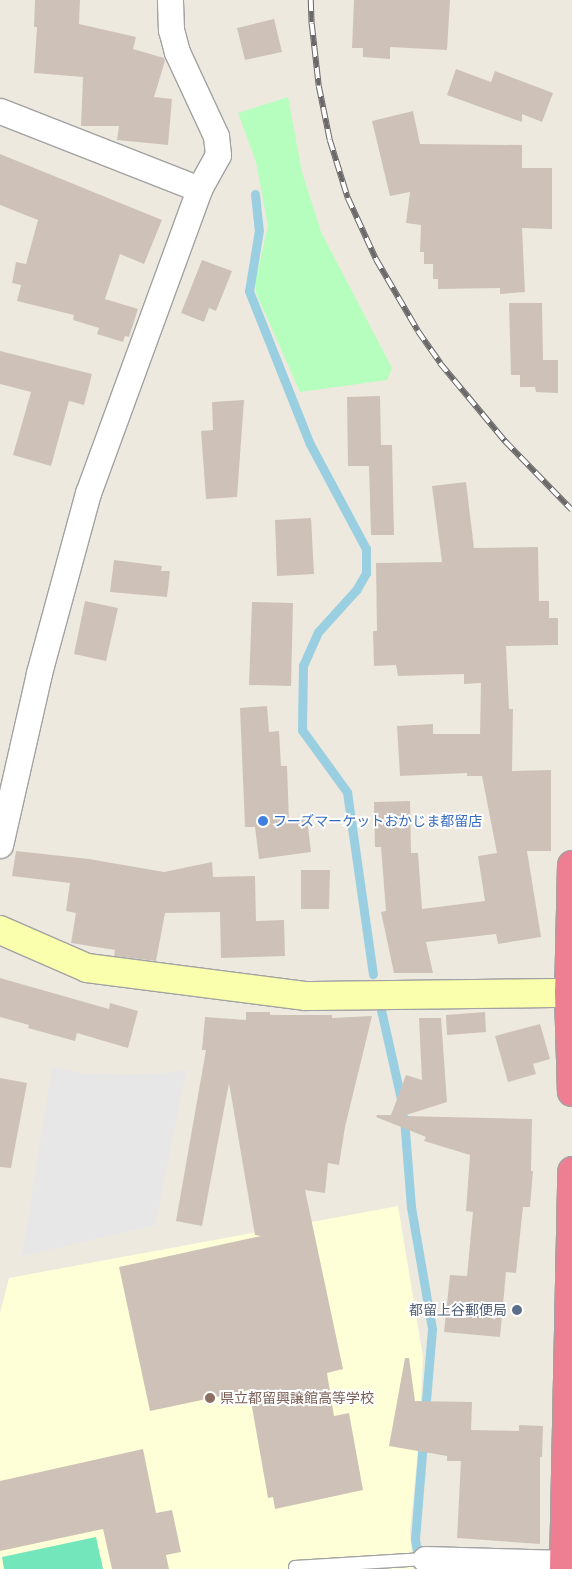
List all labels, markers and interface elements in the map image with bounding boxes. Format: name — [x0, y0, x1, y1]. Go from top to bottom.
place label: フーズマーケットおかじま都留店 — [273, 813, 483, 829]
marker: フーズマーケットおかじま都留店 — [257, 815, 269, 827]
place label: 都留上谷郵便局 — [409, 1302, 507, 1318]
marker: 都留上谷郵便局 — [511, 1304, 523, 1316]
place label: 県立都留興譲館高等学校 — [220, 1390, 374, 1406]
marker: 県立都留興譲館高等学校 — [204, 1392, 216, 1404]

